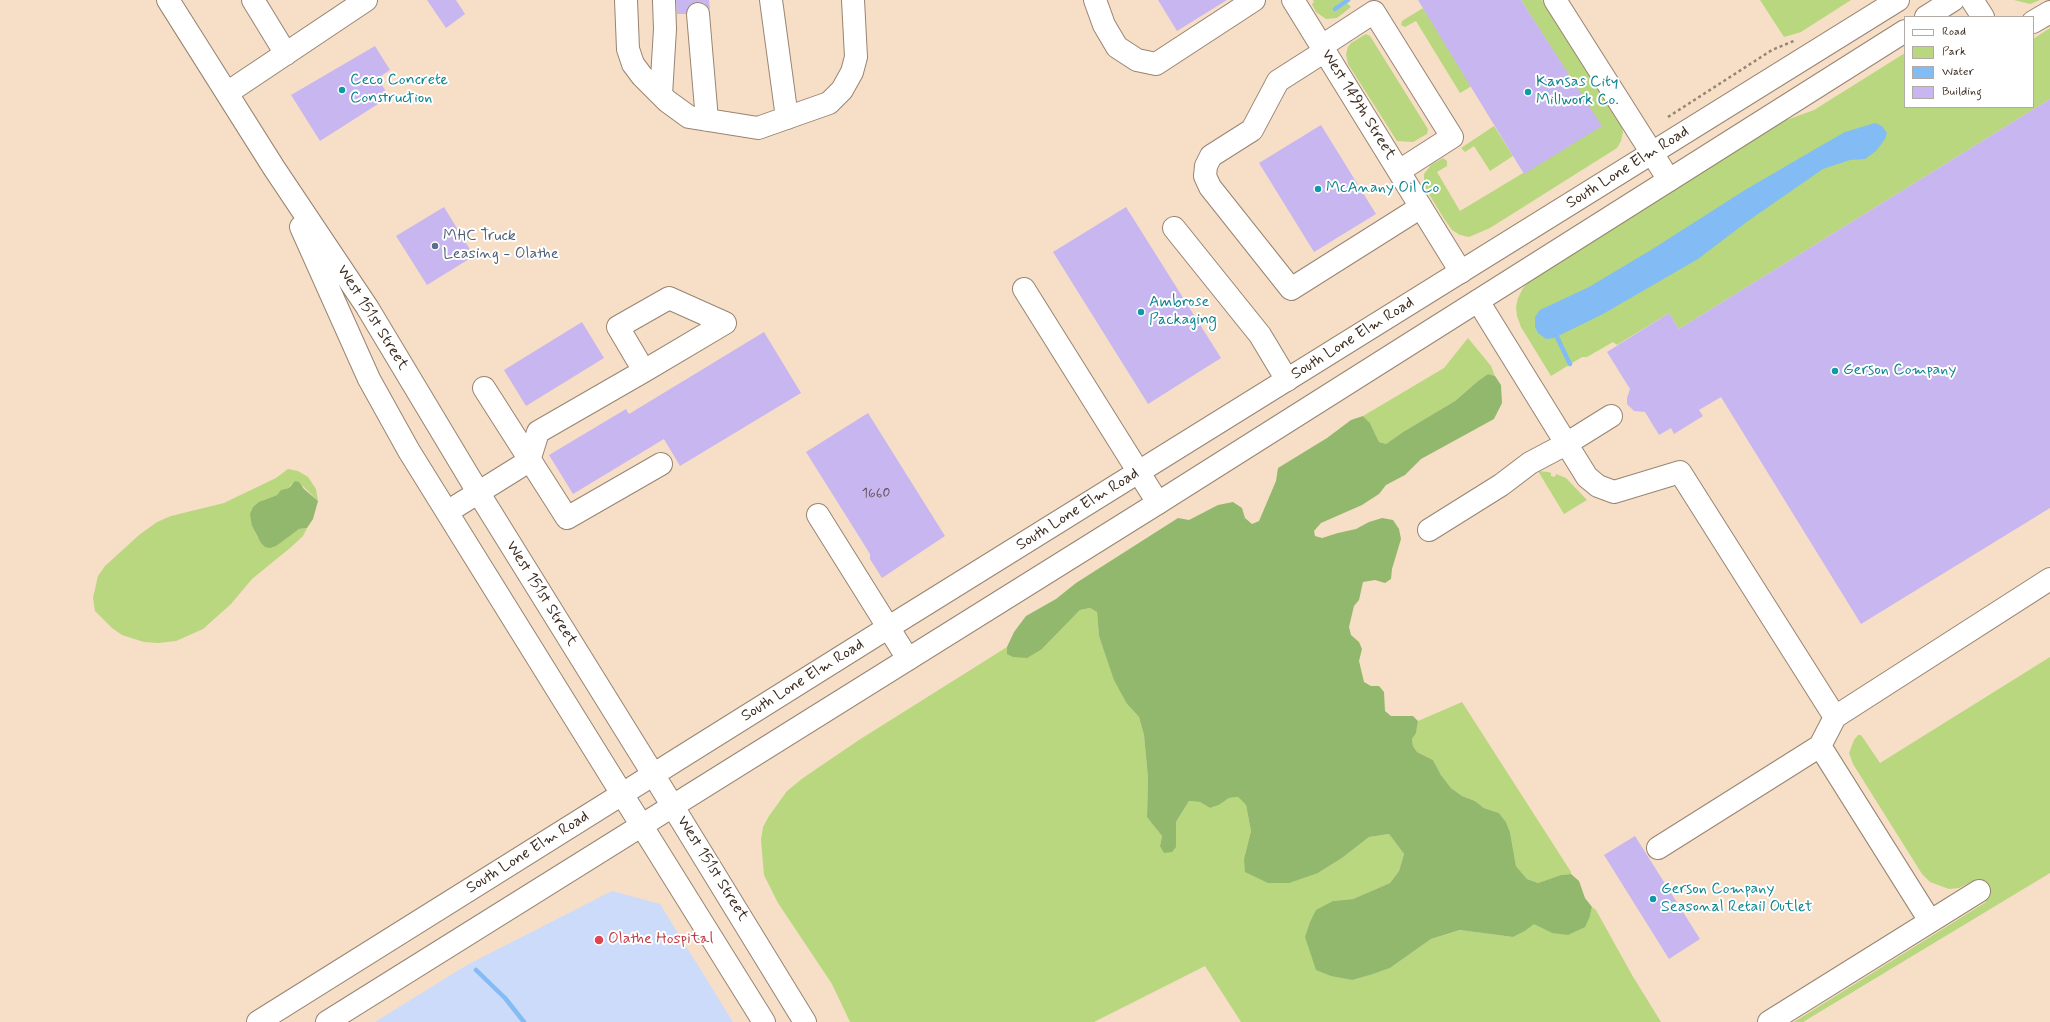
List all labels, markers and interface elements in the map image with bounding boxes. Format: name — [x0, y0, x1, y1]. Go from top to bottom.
legend — [1904, 16, 2034, 108]
text: Road — [1942, 24, 1966, 40]
text: Park — [1942, 44, 1966, 60]
street label: West 149th Street — [1316, 46, 1400, 164]
text: Water — [1942, 64, 1974, 80]
place label: Ceco Concrete Construction — [350, 71, 448, 109]
place label: Kansas City Millwork Co. — [1536, 73, 1619, 111]
text: Building — [1942, 84, 1982, 100]
marker: Ceco Concrete Construction — [337, 85, 347, 95]
marker: Kansas City Millwork Co. — [1523, 87, 1533, 97]
street label: South Lone Elm Road — [1563, 122, 1693, 214]
place label: McAnany Oil Co — [1326, 179, 1439, 199]
marker: McAnany Oil Co — [1313, 184, 1323, 194]
place label: MHC Truck Leasing - Olathe — [443, 227, 559, 265]
marker: MHC Truck Leasing - Olathe — [430, 241, 440, 251]
street label: West 151st Street — [332, 262, 412, 374]
place label: Ambrose Packaging — [1149, 293, 1217, 331]
street label: South Lone Elm Road — [1288, 293, 1418, 385]
marker: Ambrose Packaging — [1136, 307, 1146, 317]
place label: Gerson Company — [1843, 361, 1956, 381]
marker: Gerson Company — [1830, 366, 1840, 376]
street label: South Lone Elm Road — [1013, 464, 1143, 556]
house number: 1660 — [862, 486, 890, 502]
street label: West 151st Street — [501, 538, 581, 650]
street label: South Lone Elm Road — [738, 635, 868, 727]
street label: South Lone Elm Road — [463, 807, 593, 899]
street label: West 151st Street — [672, 813, 752, 925]
place label: Gerson Company Seasonal Retail Outlet — [1661, 880, 1812, 918]
marker: Gerson Company Seasonal Retail Outlet — [1648, 894, 1658, 904]
place label: Olathe Hospital — [608, 930, 713, 950]
marker: Olathe Hospital — [593, 934, 605, 946]

